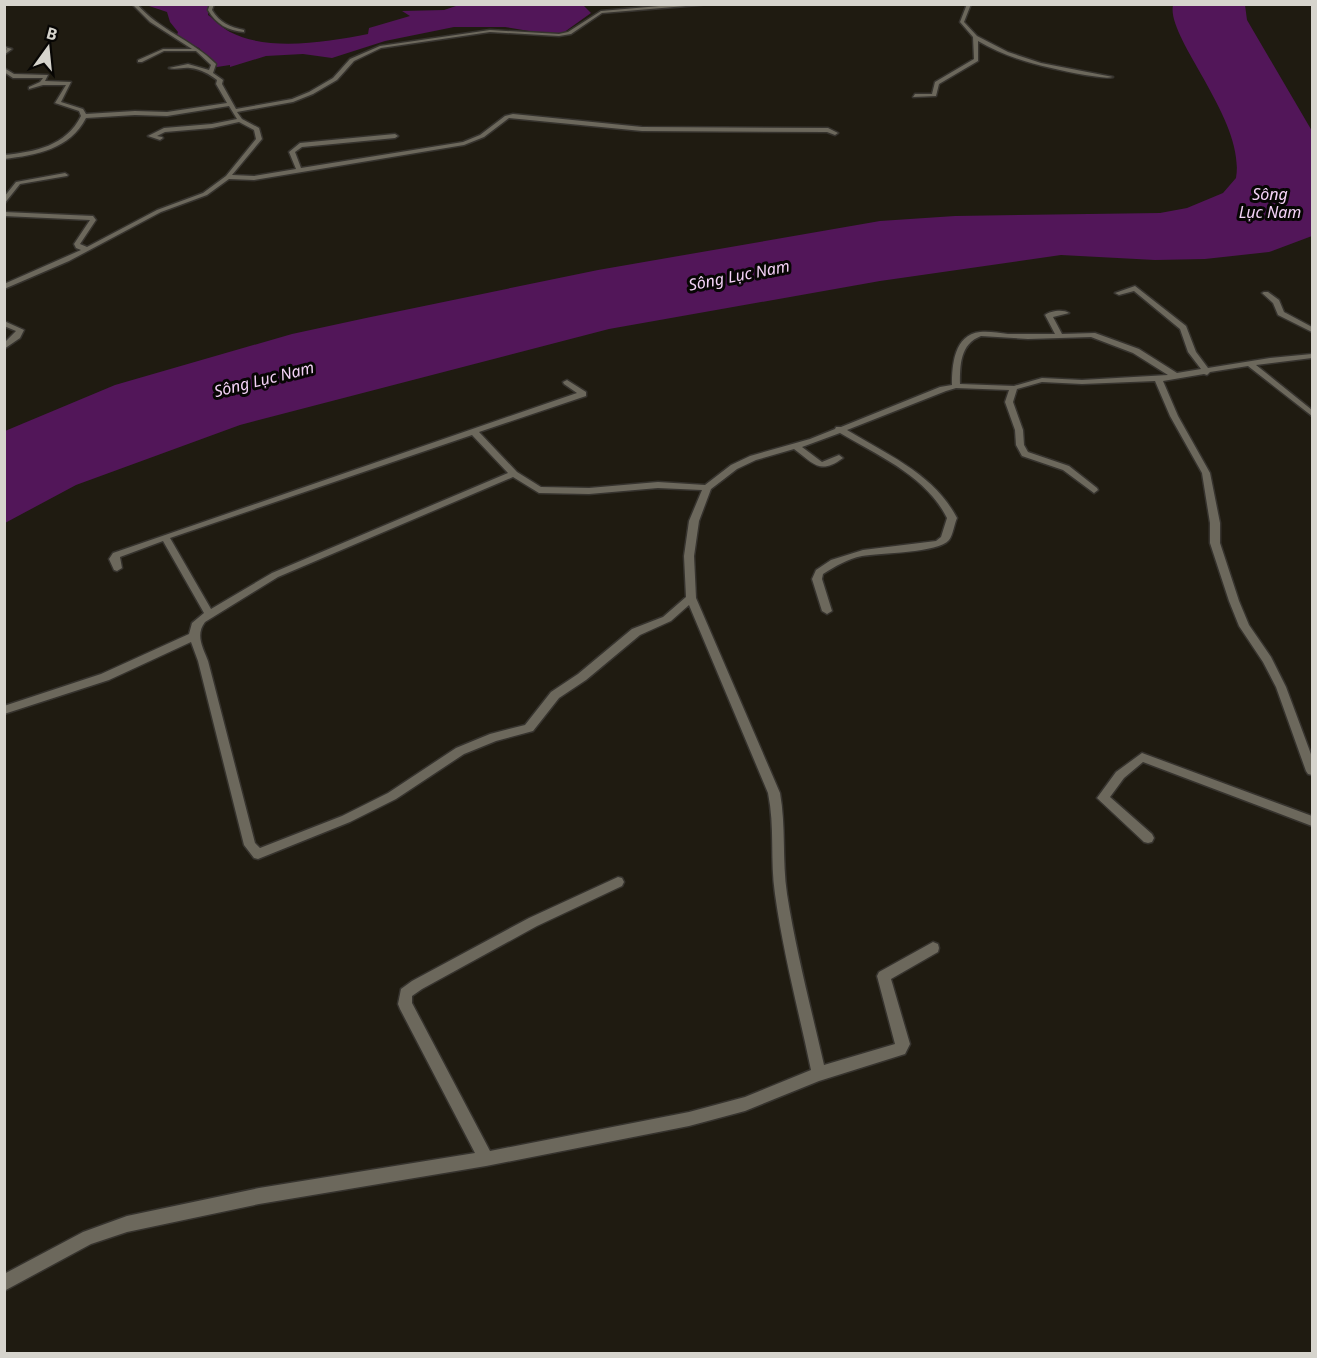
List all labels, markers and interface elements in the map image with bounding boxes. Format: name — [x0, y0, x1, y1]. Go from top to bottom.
north arrow — [18, 18, 78, 78]
text: B — [44, 22, 60, 46]
water label: Sông Lục Nam — [1239, 183, 1301, 223]
water label: Sông Lục Nam — [687, 254, 791, 296]
water label: Sông Lục Nam — [212, 356, 316, 402]

